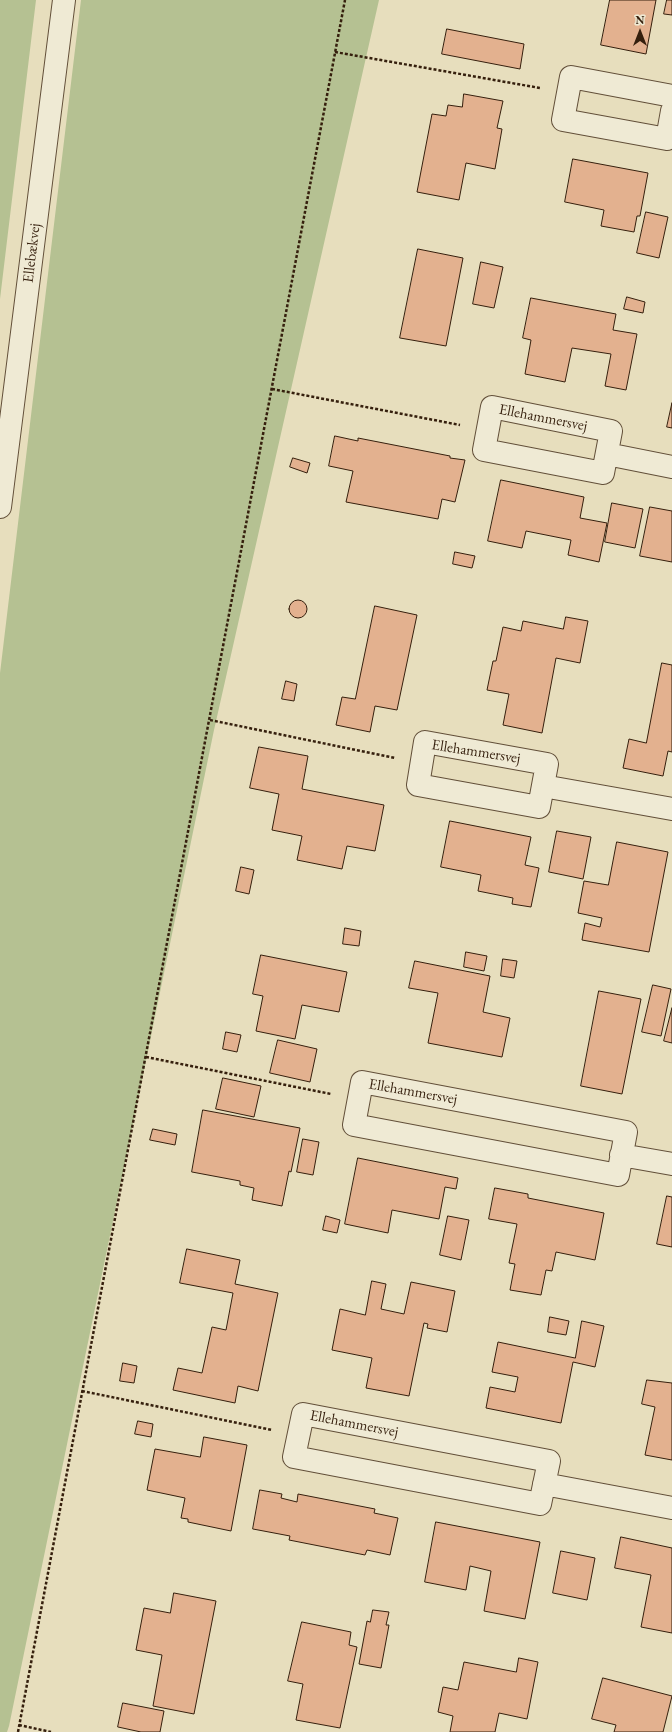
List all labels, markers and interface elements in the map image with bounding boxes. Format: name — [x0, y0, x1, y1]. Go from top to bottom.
north arrow — [620, 12, 660, 52]
text: N — [636, 13, 644, 27]
street label: Ellebækvej — [19, 222, 45, 284]
street label: Ellehammersvej — [497, 401, 589, 435]
street label: Ellehammersvej — [430, 736, 522, 768]
street label: Ellehammersvej — [367, 1075, 459, 1109]
street label: Ellehammersvej — [308, 1407, 400, 1441]

